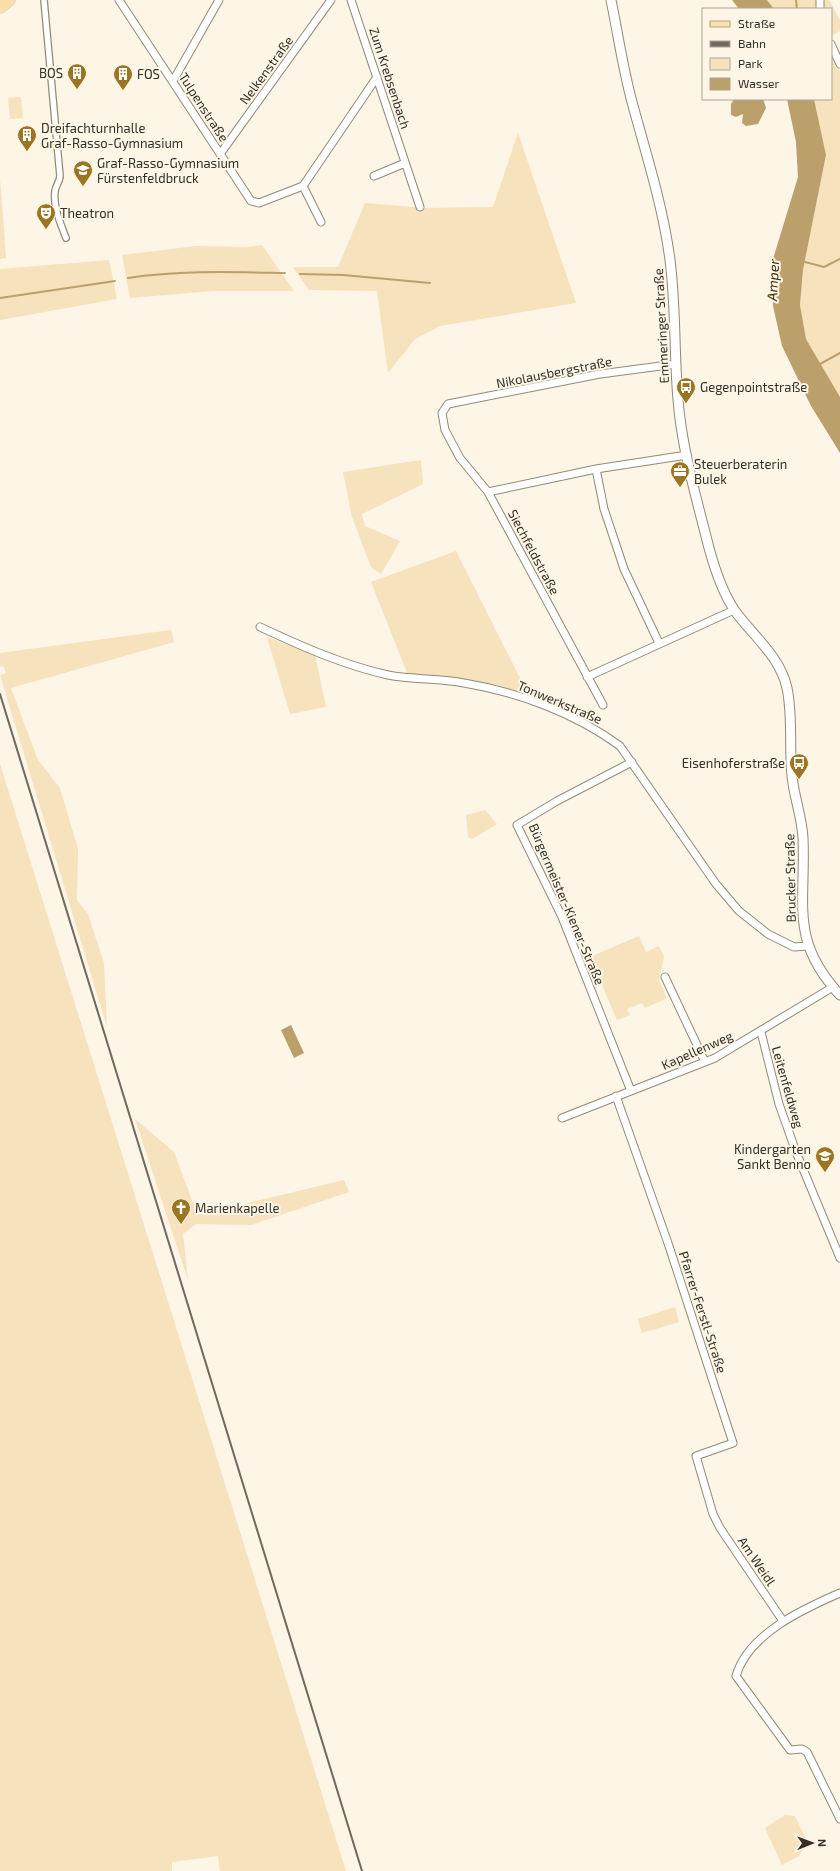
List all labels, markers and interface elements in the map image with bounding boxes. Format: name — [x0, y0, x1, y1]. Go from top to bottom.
legend — [702, 8, 832, 100]
text: Straße — [738, 16, 775, 30]
street label: Zum Krebsenbach — [366, 25, 414, 131]
street label: Nelkenstraße — [236, 33, 296, 107]
text: Bahn — [738, 36, 766, 50]
text: Park — [738, 56, 763, 70]
building icon: BOS — [66, 62, 88, 90]
building icon: FOS — [112, 63, 134, 91]
place label: BOS — [39, 65, 63, 81]
place label: FOS — [137, 66, 160, 82]
street label: Tulpenstraße — [176, 69, 232, 145]
text: Wasser — [738, 76, 779, 90]
place label: Dreifachturnhalle Graf-Rasso-Gymnasium — [41, 120, 183, 151]
building icon: Dreifachturnhalle Graf-Rasso-Gymnasium — [16, 124, 38, 152]
place label: Graf-Rasso-Gymnasium Fürstenfeldbruck — [97, 155, 239, 186]
school or university icon: Graf-Rasso-Gymnasium Fürstenfeldbruck — [72, 159, 94, 187]
theatre icon: Theatron — [35, 202, 57, 230]
place label: Theatron — [60, 205, 114, 221]
water label: Amper — [763, 258, 782, 302]
street label: Emmeringer Straße — [650, 268, 672, 384]
street label: Nikolausbergstraße — [495, 353, 613, 391]
bus stop icon: Gegenpointstraße — [675, 376, 697, 404]
place label: Gegenpointstraße — [700, 379, 807, 395]
place label: Steuerberaterin Bulek — [694, 456, 787, 487]
office icon: Steuerberaterin Bulek — [669, 460, 691, 488]
street label: Siechfeldstraße — [505, 507, 563, 597]
street label: Tonwerkstraße — [515, 677, 605, 727]
bus stop icon: Eisenhoferstraße — [788, 752, 810, 780]
place label: Eisenhoferstraße — [682, 755, 785, 771]
street label: Bürgermeister-Kiener-Straße — [526, 821, 608, 987]
street label: Brucker Straße — [781, 834, 799, 922]
street label: Kapellenweg — [659, 1027, 735, 1073]
street label: Leitenfeldweg — [769, 1044, 807, 1130]
place label: Kindergarten Sankt Benno — [734, 1141, 811, 1172]
school or university icon: Kindergarten Sankt Benno — [814, 1145, 836, 1173]
church icon: Marienkapelle — [170, 1197, 192, 1225]
place label: Marienkapelle — [195, 1200, 280, 1216]
street label: Pfarrer-Ferstl-Straße — [676, 1249, 730, 1375]
street label: Am Weidl — [735, 1533, 779, 1589]
north arrow — [792, 1823, 832, 1863]
text: N — [816, 1839, 829, 1847]

